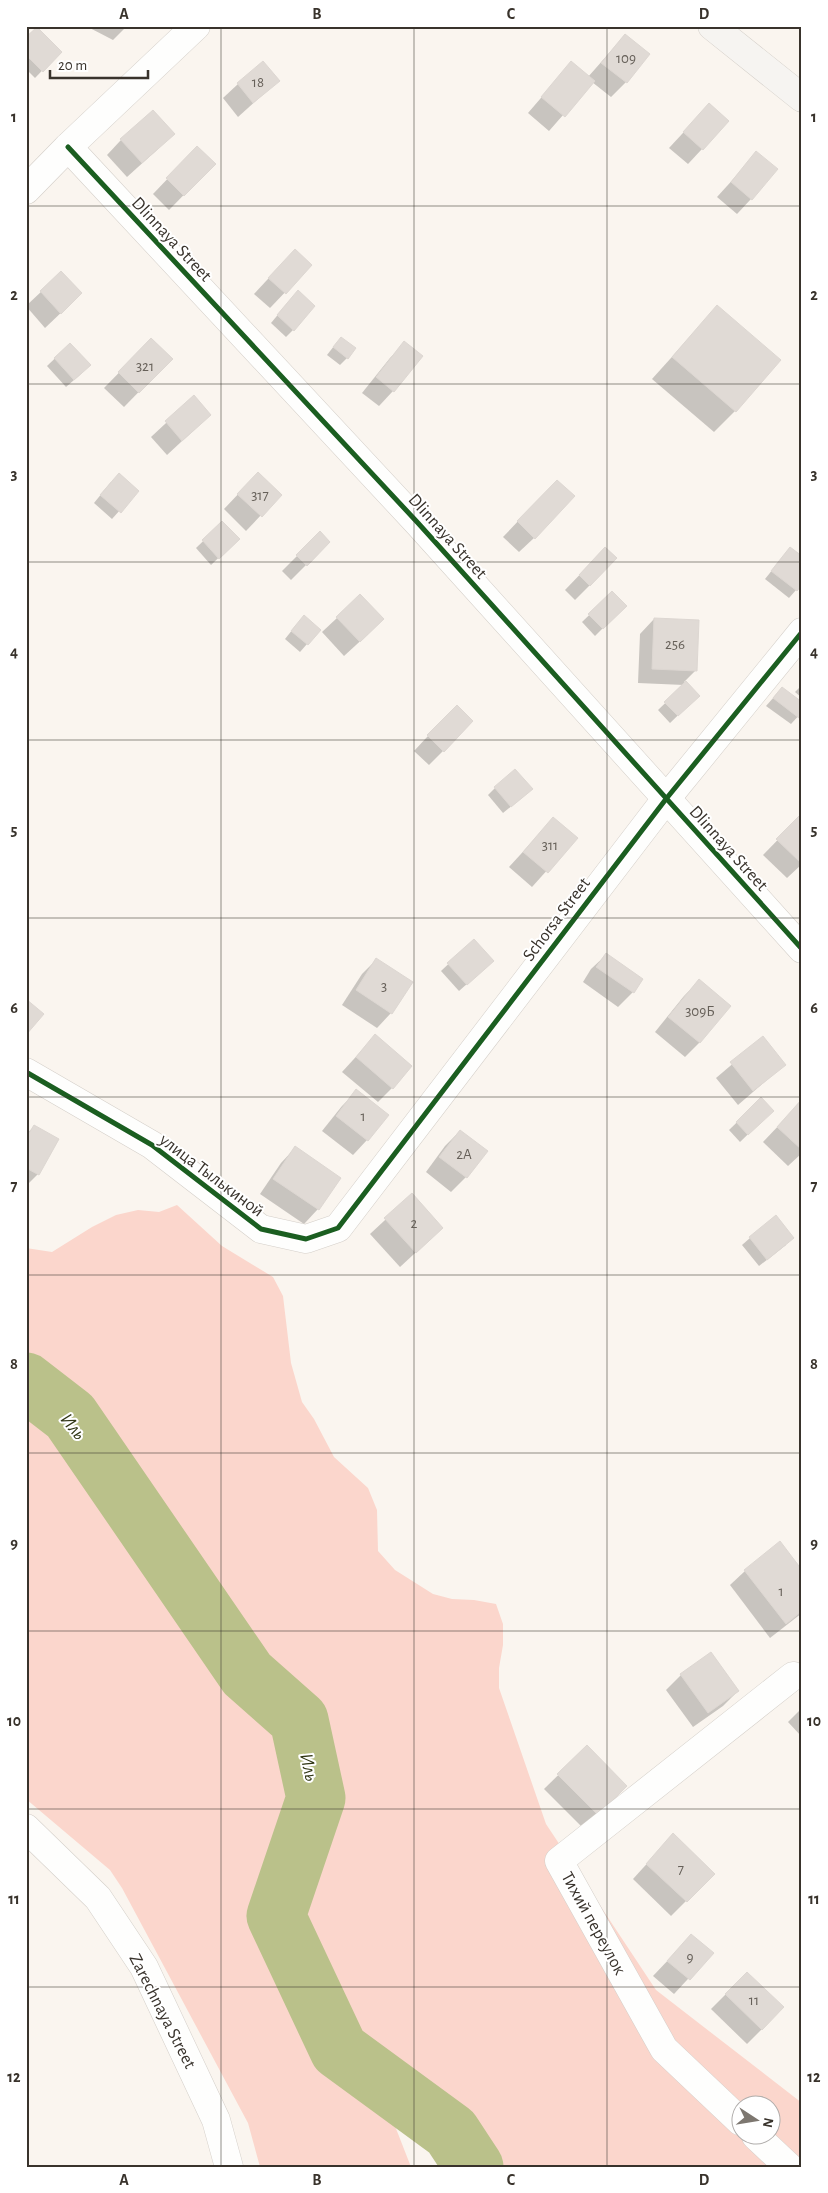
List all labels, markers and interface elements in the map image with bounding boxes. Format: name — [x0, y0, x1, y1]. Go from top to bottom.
text: A — [119, 6, 129, 22]
text: B — [312, 6, 322, 22]
text: C — [507, 6, 516, 22]
text: D — [699, 6, 710, 22]
scale bar — [50, 48, 148, 80]
house number: 109 — [616, 51, 636, 66]
text: 20 m — [58, 58, 87, 73]
house number: 18 — [252, 75, 264, 90]
text: 1 — [11, 109, 17, 125]
text: 1 — [811, 109, 817, 125]
street label: Dlinnaya Street — [128, 194, 215, 285]
text: 2 — [10, 287, 18, 303]
text: 2 — [810, 287, 818, 303]
house number: 321 — [136, 359, 154, 374]
text: 3 — [11, 466, 18, 482]
text: 3 — [811, 466, 818, 482]
house number: 317 — [251, 488, 269, 503]
street label: Dlinnaya Street — [404, 491, 490, 583]
house number: 256 — [665, 637, 685, 652]
text: 4 — [10, 644, 18, 660]
text: 4 — [810, 644, 818, 660]
street label: Dlinnaya Street — [685, 803, 771, 895]
text: 5 — [11, 822, 18, 838]
text: 5 — [811, 822, 818, 838]
house number: 311 — [542, 838, 558, 853]
street label: Schorsa Street — [520, 874, 594, 965]
house number: 3 — [381, 979, 387, 994]
text: 6 — [10, 1000, 18, 1016]
text: 6 — [810, 1000, 818, 1016]
house number: 309Б — [685, 1004, 715, 1019]
house number: 1 — [360, 1109, 366, 1124]
street label: улица Тылькиной — [155, 1130, 267, 1221]
house number: 2А — [456, 1147, 472, 1162]
text: 7 — [11, 1178, 18, 1194]
text: 7 — [811, 1178, 818, 1194]
house number: 2 — [411, 1216, 418, 1231]
text: 8 — [10, 1356, 18, 1372]
text: 8 — [810, 1356, 818, 1372]
water label: Иль — [57, 1410, 89, 1444]
text: 9 — [10, 1535, 18, 1551]
text: 9 — [810, 1535, 818, 1551]
house number: 1 — [778, 1584, 784, 1599]
text: 10 — [7, 1713, 21, 1729]
text: 10 — [807, 1713, 821, 1729]
water label: Иль — [296, 1752, 321, 1783]
house number: 7 — [678, 1862, 684, 1877]
street label: Тихий переулок — [558, 1869, 629, 1978]
text: 11 — [8, 1891, 20, 1907]
text: 11 — [808, 1891, 820, 1907]
house number: 9 — [686, 1950, 694, 1965]
street label: Zarechnaya Street — [125, 1951, 199, 2072]
house number: 11 — [749, 1993, 759, 2008]
text: 12 — [7, 2069, 21, 2085]
text: 12 — [807, 2069, 821, 2085]
north arrow — [730, 2096, 780, 2146]
text: N — [760, 2116, 776, 2129]
text: A — [119, 2172, 129, 2188]
text: B — [312, 2172, 322, 2188]
text: C — [507, 2172, 516, 2188]
text: D — [699, 2172, 710, 2188]

